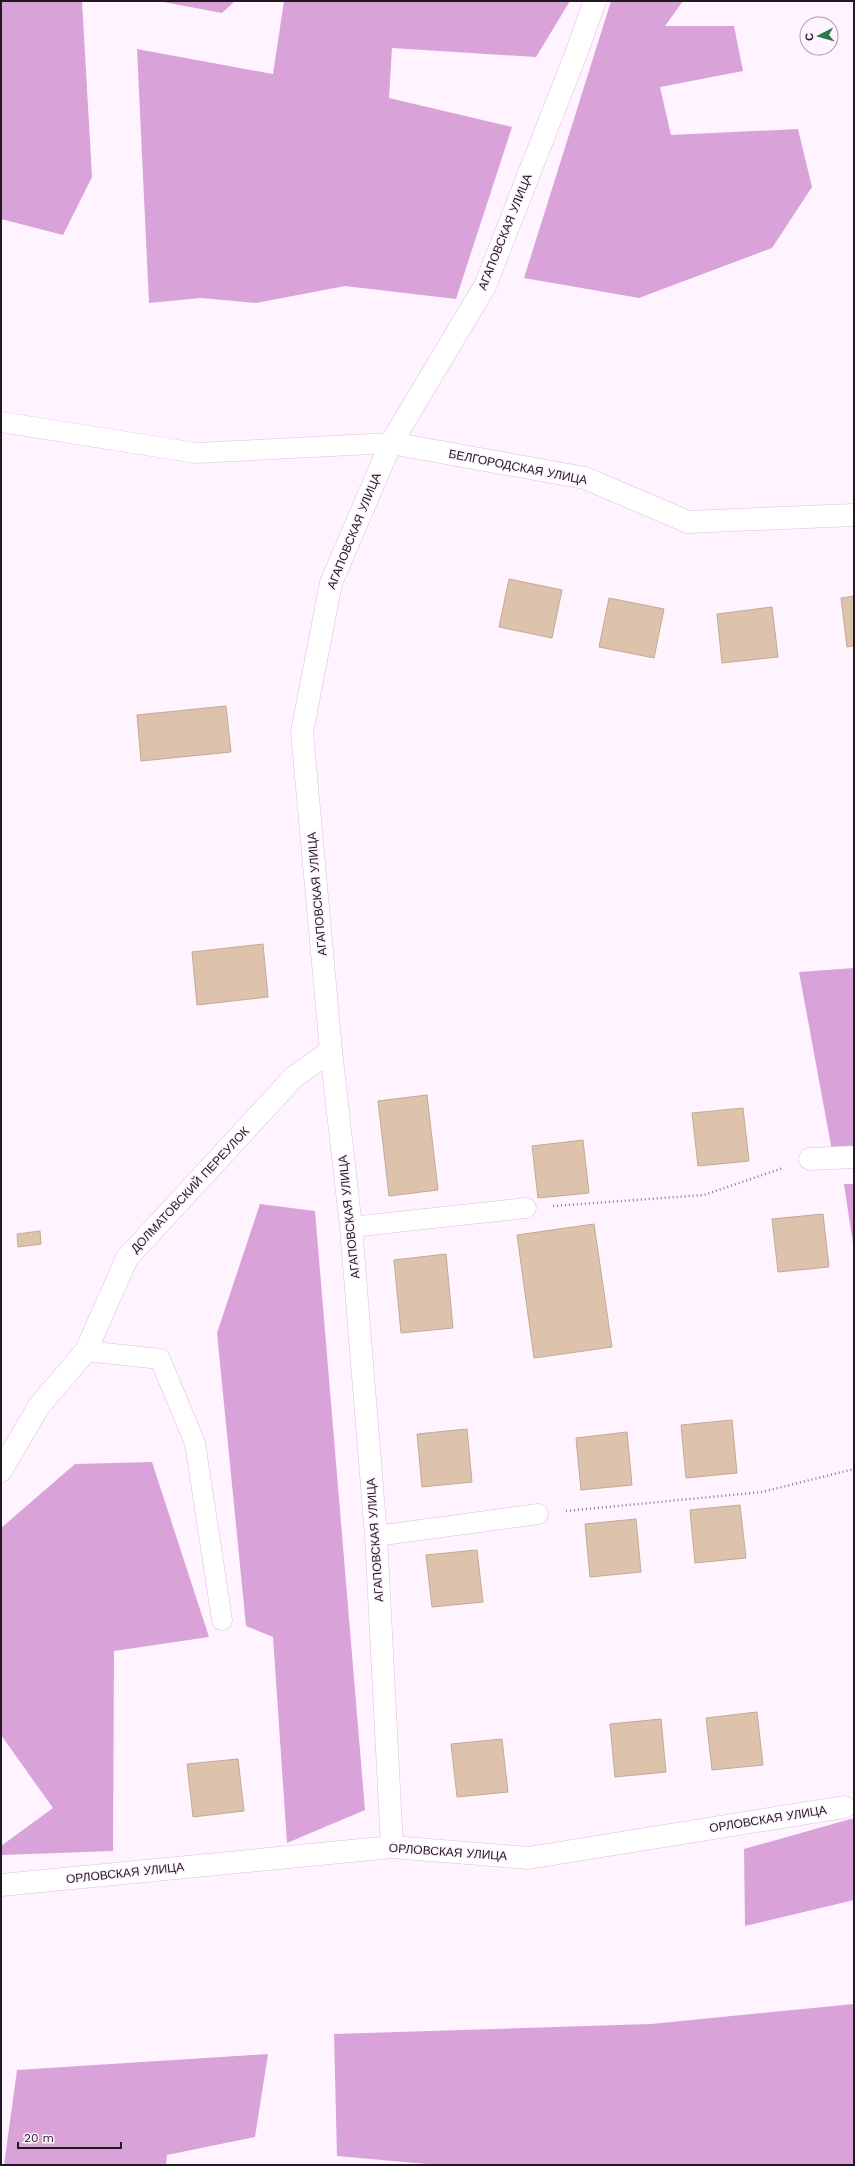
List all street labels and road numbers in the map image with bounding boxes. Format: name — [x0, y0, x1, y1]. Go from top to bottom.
street label: АГАПОВСКАЯ УЛИЦА — [475, 172, 535, 292]
street label: БЕЛГОРОДСКАЯ УЛИЦА — [448, 447, 588, 487]
street label: АГАПОВСКАЯ УЛИЦА — [324, 471, 384, 591]
street label: АГАПОВСКАЯ УЛИЦА — [305, 832, 329, 956]
street label: ДОЛМАТОВСКИЙ ПЕРЕУЛОК — [127, 1123, 252, 1256]
street label: АГАПОВСКАЯ УЛИЦА — [336, 1155, 362, 1279]
street label: АГАПОВСКАЯ УЛИЦА — [364, 1478, 386, 1602]
street label: ОРЛОВСКАЯ УЛИЦА — [708, 1803, 828, 1835]
street label: ОРЛОВСКАЯ УЛИЦА — [388, 1841, 508, 1863]
street label: ОРЛОВСКАЯ УЛИЦА — [65, 1860, 185, 1886]

